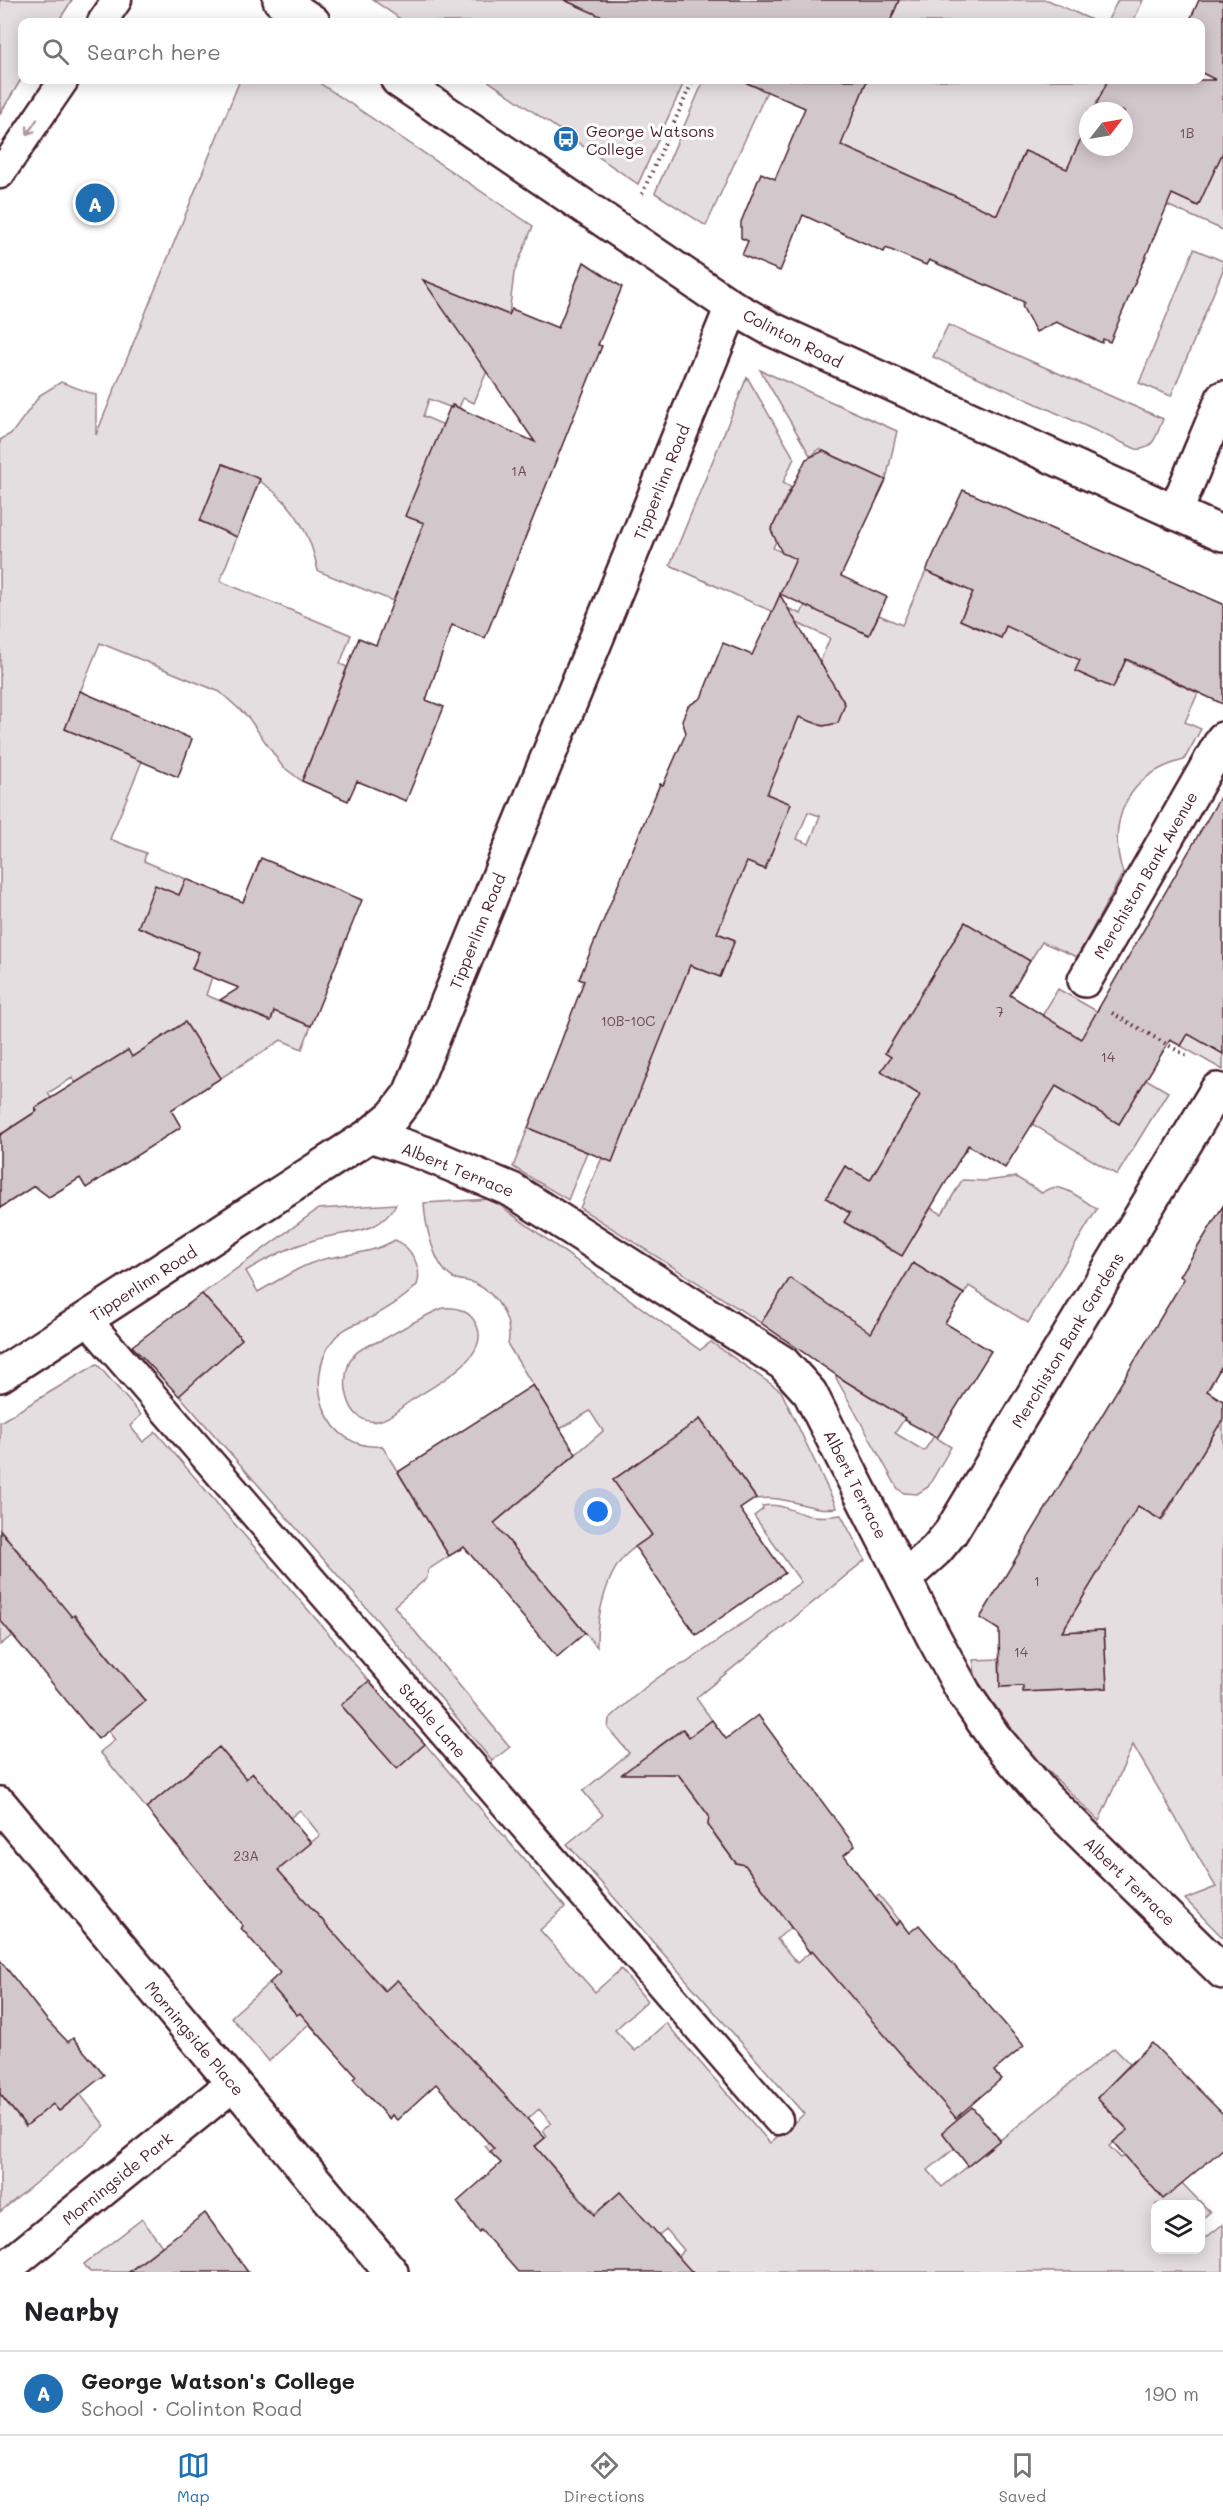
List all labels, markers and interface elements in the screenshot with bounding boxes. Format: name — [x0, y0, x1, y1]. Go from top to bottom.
search box — [18, 18, 1205, 84]
icon: search — [39, 35, 72, 68]
text: Search here — [87, 37, 221, 66]
north arrow — [1079, 102, 1133, 156]
one-way arrow — [26, 118, 38, 134]
place label: George Watsons College — [586, 120, 715, 159]
house number: 1B — [1180, 123, 1194, 142]
bus stop icon: George Watsons College — [551, 124, 581, 154]
pin: A — [76, 180, 115, 226]
street label: Colinton Road — [740, 304, 846, 372]
street label: Tipperlinn Road — [628, 421, 694, 543]
house number: 1A — [511, 461, 527, 480]
street label: Merchiston Bank Avenue — [1088, 787, 1202, 963]
street label: Tipperlinn Road — [444, 870, 510, 992]
house number: 7 — [996, 1002, 1004, 1021]
house number: 10B-10C — [601, 1011, 655, 1030]
house number: 14 — [1101, 1047, 1116, 1066]
street label: Albert Terrace — [399, 1137, 517, 1201]
street label: Tipperlinn Road — [86, 1241, 200, 1325]
street label: Merchiston Bank Gardens — [1006, 1248, 1128, 1432]
street label: Albert Terrace — [820, 1426, 892, 1542]
your location — [583, 1497, 612, 1526]
house number: 1 — [1034, 1571, 1040, 1590]
house number: 14 — [1014, 1642, 1029, 1661]
street label: Stable Lane — [395, 1678, 471, 1762]
street label: Albert Terrace — [1080, 1832, 1180, 1930]
house number: 23A — [233, 1846, 259, 1865]
street label: Morningside Place — [141, 1976, 249, 2100]
street label: Morningside Park — [57, 2127, 177, 2229]
map controls — [1151, 2200, 1205, 2254]
button: layers — [1151, 2200, 1205, 2254]
text: Nearby — [24, 2294, 119, 2328]
text: George Watson's College — [81, 2366, 355, 2395]
text: A — [37, 2380, 50, 2406]
text: 190 m — [1144, 2380, 1199, 2406]
text: School · Colinton Road — [81, 2395, 302, 2421]
tab: Map — [177, 2449, 210, 2506]
tab: Directions — [564, 2449, 645, 2506]
tab: Saved — [999, 2449, 1046, 2506]

